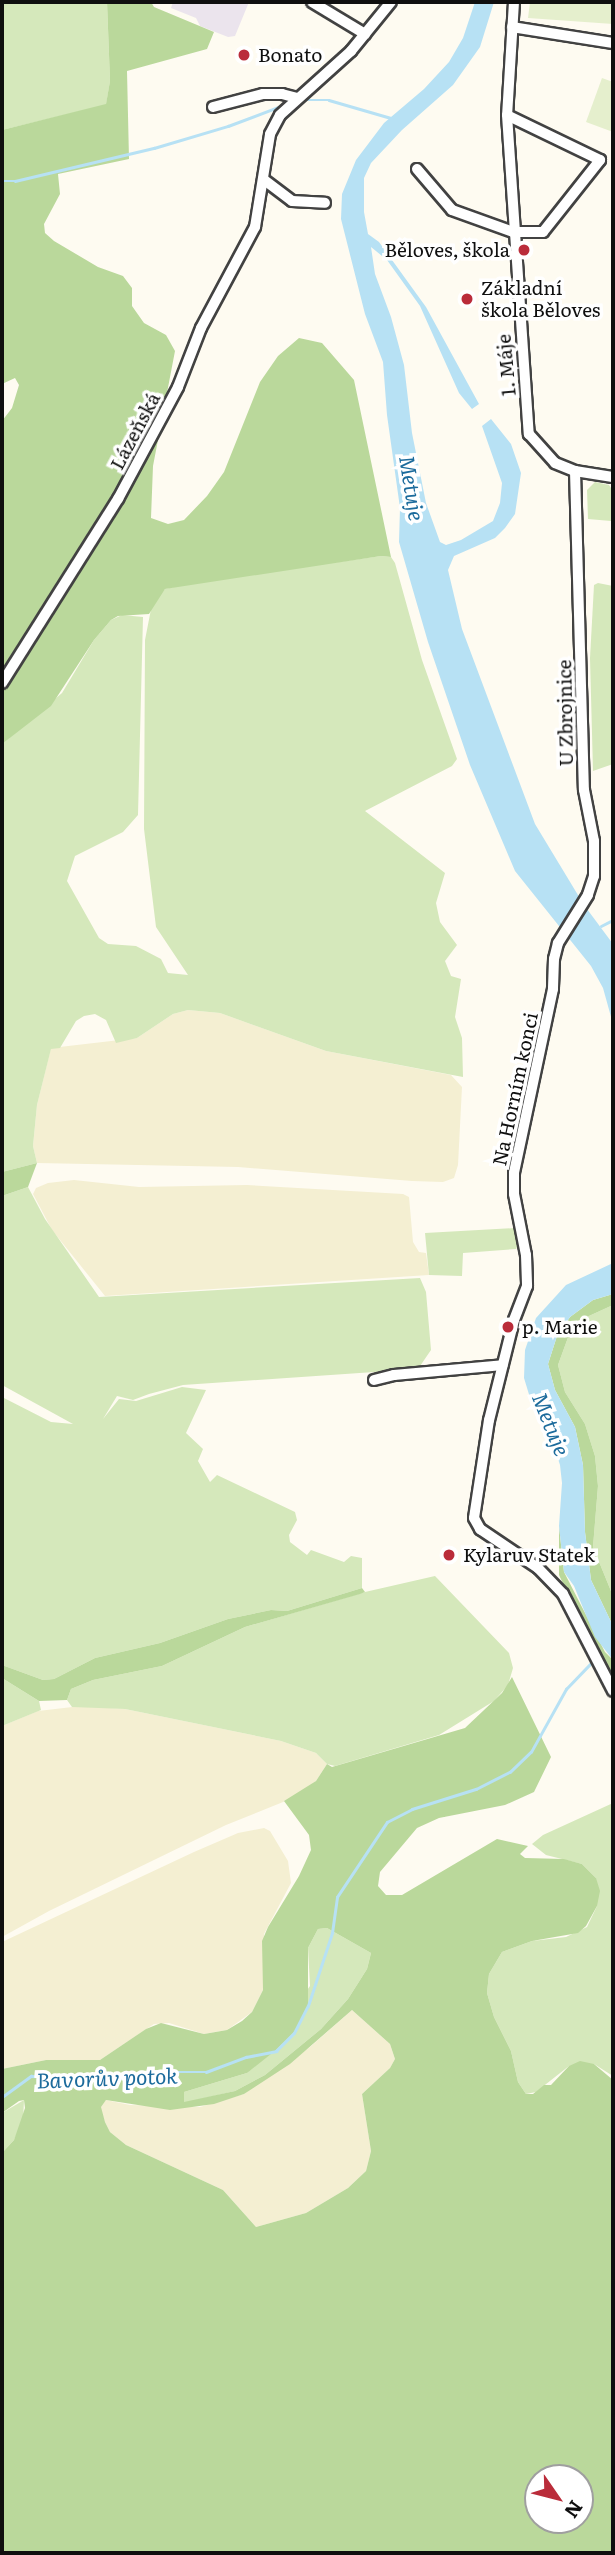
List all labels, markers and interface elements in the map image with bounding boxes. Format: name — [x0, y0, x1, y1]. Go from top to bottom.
place label: Bonato — [258, 44, 322, 66]
marker: Bonato — [236, 47, 252, 63]
place label: Běloves, škola — [384, 239, 510, 261]
marker: Běloves, škola — [516, 242, 532, 258]
place label: Základní škola Běloves — [481, 277, 600, 321]
marker: Základní škola Běloves — [459, 291, 475, 307]
street label: 1. Máje — [492, 333, 520, 397]
street label: Lázeňská — [105, 389, 165, 473]
water label: Metuje — [395, 454, 431, 522]
street label: U Zbrojnice — [553, 659, 577, 767]
street label: Na Horním konci — [488, 1010, 542, 1168]
place label: p. Marie — [522, 1316, 598, 1338]
marker: p. Marie — [500, 1319, 516, 1335]
water label: Metuje — [528, 1389, 576, 1459]
place label: Kylaruv Statek — [463, 1544, 595, 1566]
marker: Kylaruv Statek — [441, 1547, 457, 1563]
water label: Bavorův potok — [36, 2062, 178, 2092]
north arrow — [524, 2464, 594, 2534]
text: N — [559, 2495, 591, 2524]

